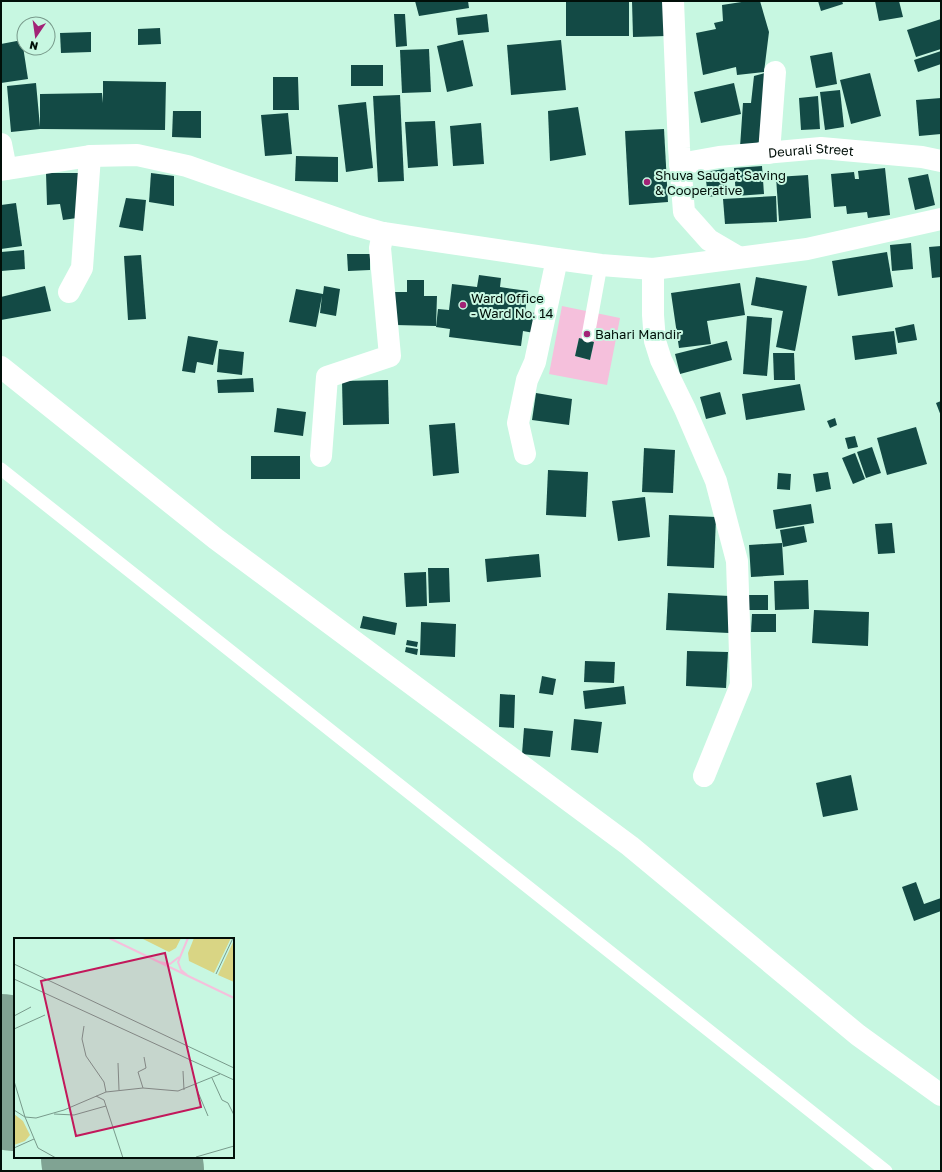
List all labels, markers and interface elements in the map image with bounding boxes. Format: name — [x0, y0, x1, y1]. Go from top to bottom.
north arrow — [16, 16, 56, 56]
text: N — [28, 39, 39, 54]
street label: Deurali Street — [767, 140, 855, 161]
place label: Shuva Saugat Saving & Cooperative — [655, 167, 786, 198]
marker: Shuva Saugat Saving & Cooperative — [642, 177, 652, 187]
place label: Ward Office - Ward No. 14 — [471, 290, 554, 321]
marker: Ward Office - Ward No. 14 — [458, 300, 468, 310]
place label: Bahari Mandir — [595, 326, 681, 342]
marker: Bahari Mandir — [582, 329, 592, 339]
inset map — [14, 938, 234, 1158]

